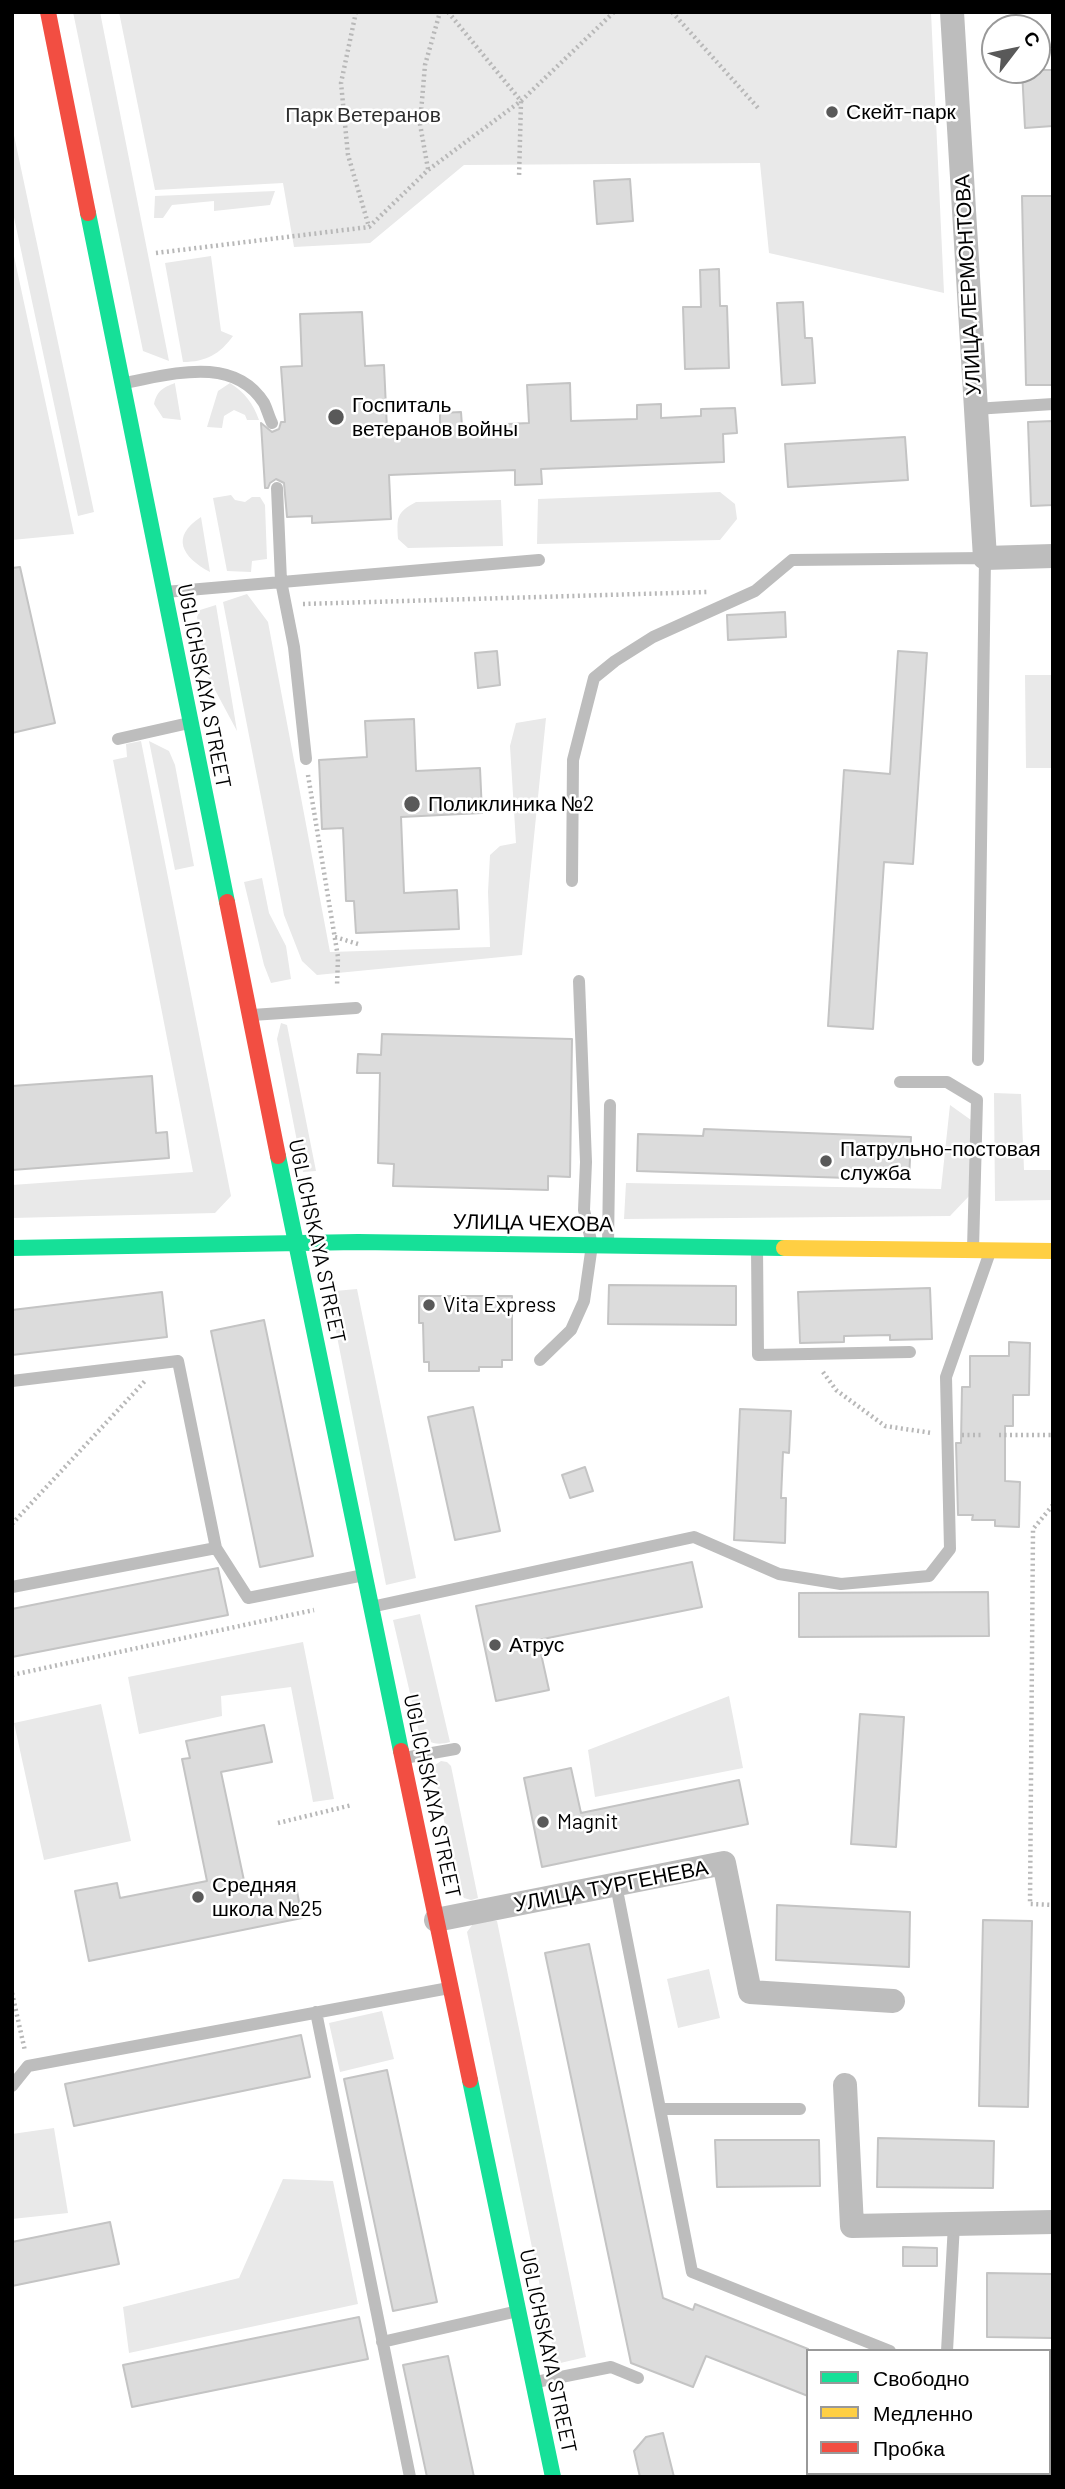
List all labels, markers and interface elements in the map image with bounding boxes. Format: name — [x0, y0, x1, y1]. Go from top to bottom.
north arrow — [981, 14, 1051, 84]
text: С — [1019, 27, 1046, 51]
place label: Скейт-парк — [846, 99, 956, 125]
park label: Парк Ветеранов — [285, 102, 441, 128]
marker: Скейт-парк — [824, 104, 840, 120]
street label: УЛИЦА ЛЕРМОНТОВА — [950, 174, 986, 396]
place label: Госпиталь ветеранов войны — [352, 392, 518, 442]
marker: Госпиталь ветеранов войны — [326, 407, 346, 427]
street label: UGLICHSKAYA STREET — [172, 581, 236, 791]
place label: Поликлиника №2 — [428, 791, 594, 817]
marker: Поликлиника №2 — [402, 794, 422, 814]
place label: Патрульно-постовая служба — [840, 1136, 1041, 1186]
street label: UGLICHSKAYA STREET — [283, 1137, 351, 1345]
marker: Патрульно-постовая служба — [818, 1153, 834, 1169]
street label: УЛИЦА ЧЕХОВА — [453, 1209, 613, 1237]
place label: Vita Express — [443, 1292, 556, 1318]
marker: Vita Express — [421, 1297, 437, 1313]
place label: Атрус — [509, 1632, 564, 1658]
marker: Атрус — [487, 1637, 503, 1653]
street label: UGLICHSKAYA STREET — [398, 1692, 466, 1900]
place label: Magnit — [557, 1809, 618, 1835]
marker: Magnit — [535, 1814, 551, 1830]
street label: УЛИЦА ТУРГЕНЕВА — [512, 1855, 710, 1917]
place label: Средняя школа №25 — [212, 1872, 322, 1922]
marker: Средняя школа №25 — [190, 1889, 206, 1905]
street label: UGLICHSKAYA STREET — [514, 2247, 582, 2455]
legend — [806, 2349, 1051, 2475]
text: Свободно — [873, 2365, 970, 2390]
text: Медленно — [873, 2400, 973, 2425]
text: Пробка — [873, 2435, 945, 2460]

